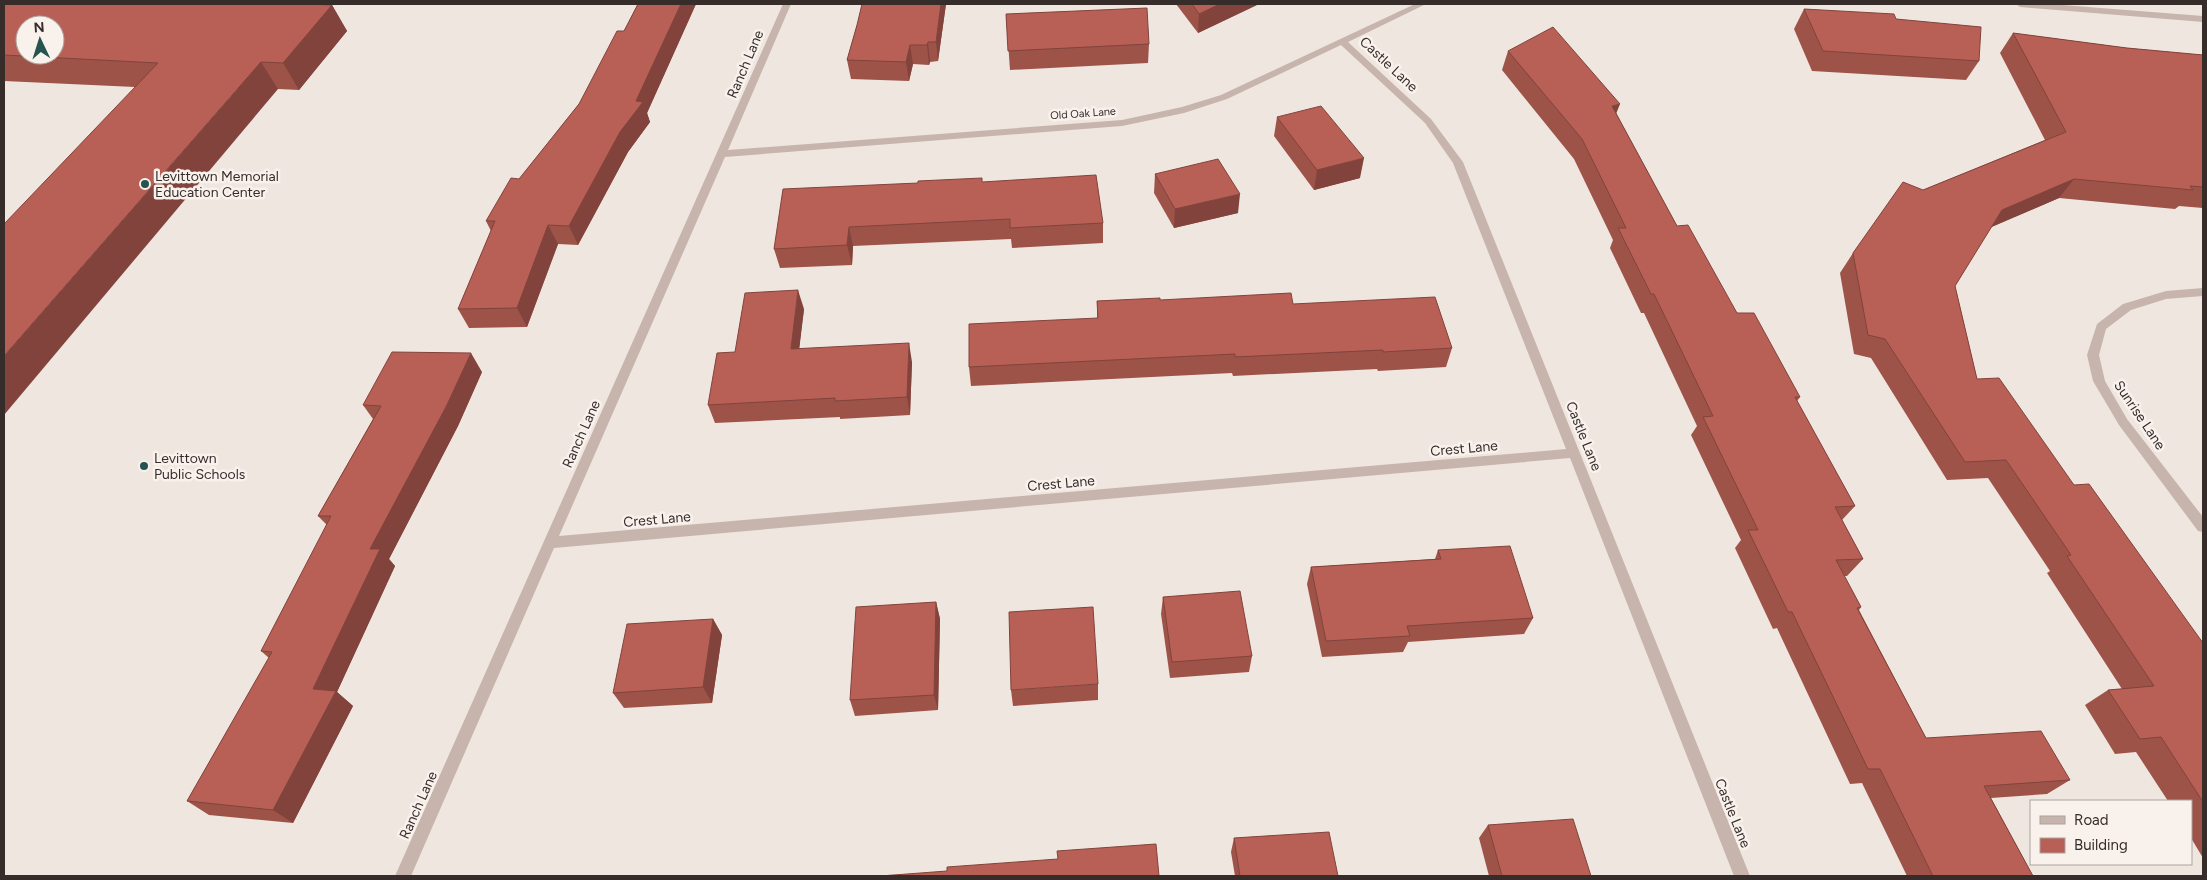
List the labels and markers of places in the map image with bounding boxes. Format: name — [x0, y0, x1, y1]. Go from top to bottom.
place label: Levittown Memorial Education Center — [155, 168, 279, 201]
marker: Levittown Memorial Education Center — [139, 178, 151, 190]
place label: Levittown Public Schools — [154, 450, 245, 483]
marker: Levittown Public Schools — [138, 460, 150, 472]

